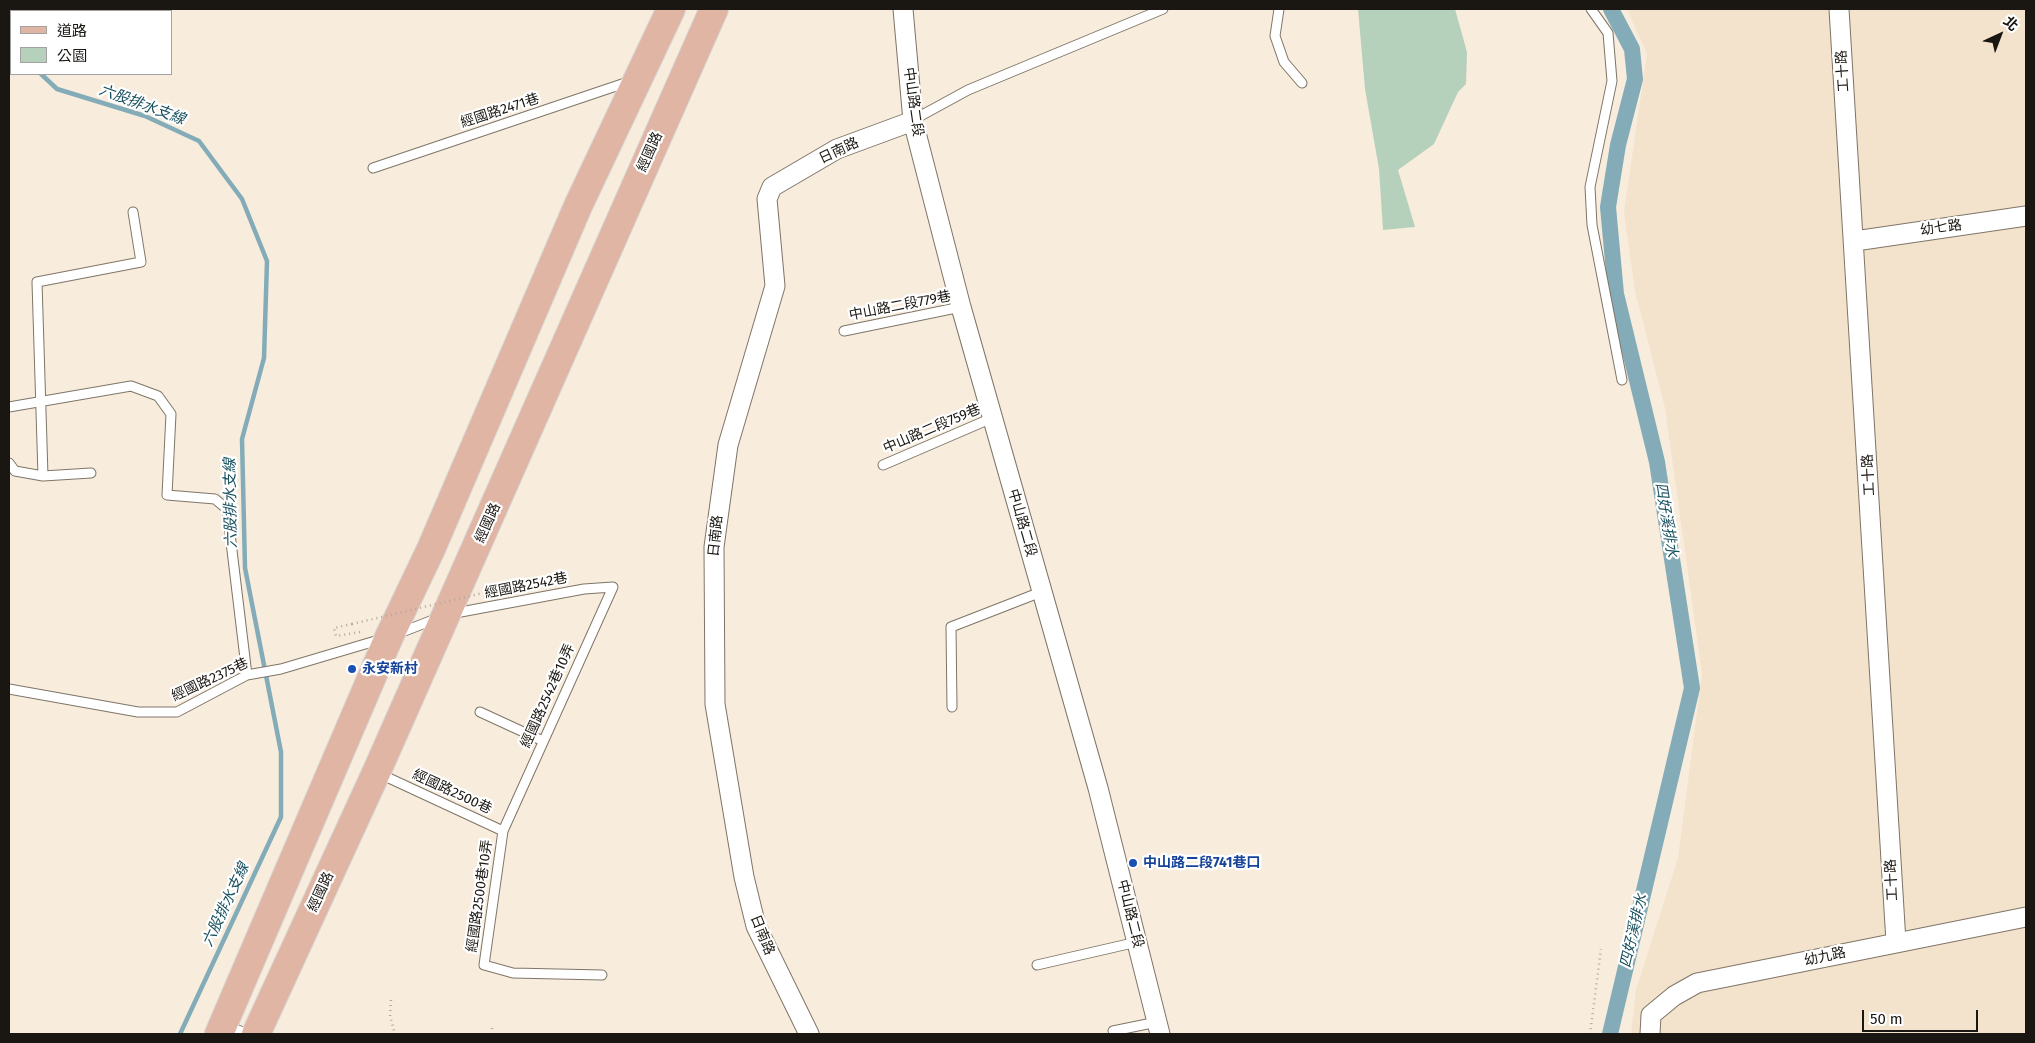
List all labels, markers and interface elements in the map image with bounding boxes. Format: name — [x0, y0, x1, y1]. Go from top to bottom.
legend — [10, 10, 172, 75]
north arrow — [1975, 10, 2025, 60]
text: 北 — [2000, 13, 2021, 35]
text: 道路 — [57, 22, 87, 40]
text: 公園 — [57, 47, 87, 65]
street label: 工十路 — [1833, 49, 1853, 93]
street label: 中山路二段 — [900, 66, 926, 138]
water label: 六股排水支線 — [97, 81, 187, 129]
street label: 經國路2471巷 — [459, 90, 541, 132]
street label: 經國路 — [634, 129, 666, 175]
street label: 日南路 — [816, 135, 862, 167]
street label: 幼七路 — [1919, 217, 1963, 239]
street label: 中山路二段779巷 — [848, 288, 952, 324]
street label: 中山路二段759巷 — [881, 401, 983, 457]
street label: 工十路 — [1860, 454, 1878, 496]
water label: 六股排水支線 — [221, 458, 241, 548]
water label: 四好溪排水 — [1651, 482, 1681, 558]
street label: 中山路二段 — [1004, 487, 1040, 559]
street label: 經國路 — [472, 500, 504, 546]
street label: 日南路 — [705, 514, 727, 558]
street label: 經國路2542巷 — [483, 570, 569, 602]
street label: 經國路2542巷10弄 — [518, 641, 578, 751]
street label: 經國路2375巷 — [169, 655, 251, 705]
place label: 永安新村 — [362, 661, 418, 677]
marker: 永安新村 — [346, 663, 358, 675]
street label: 經國路2500巷 — [410, 766, 494, 818]
street label: 經國路2500巷10弄 — [464, 839, 496, 953]
place label: 中山路二段741巷口 — [1143, 855, 1260, 871]
marker: 中山路二段741巷口 — [1127, 857, 1139, 869]
street label: 工十路 — [1883, 859, 1901, 901]
water label: 六股排水支線 — [199, 860, 253, 950]
street label: 經國路 — [305, 869, 337, 915]
street label: 中山路二段 — [1113, 878, 1147, 950]
water label: 四好溪排水 — [1617, 892, 1651, 970]
street label: 日南路 — [746, 912, 778, 958]
street label: 幼九路 — [1803, 944, 1847, 970]
scale bar — [1865, 1000, 1981, 1032]
text: 50 m — [1870, 1010, 1903, 1028]

